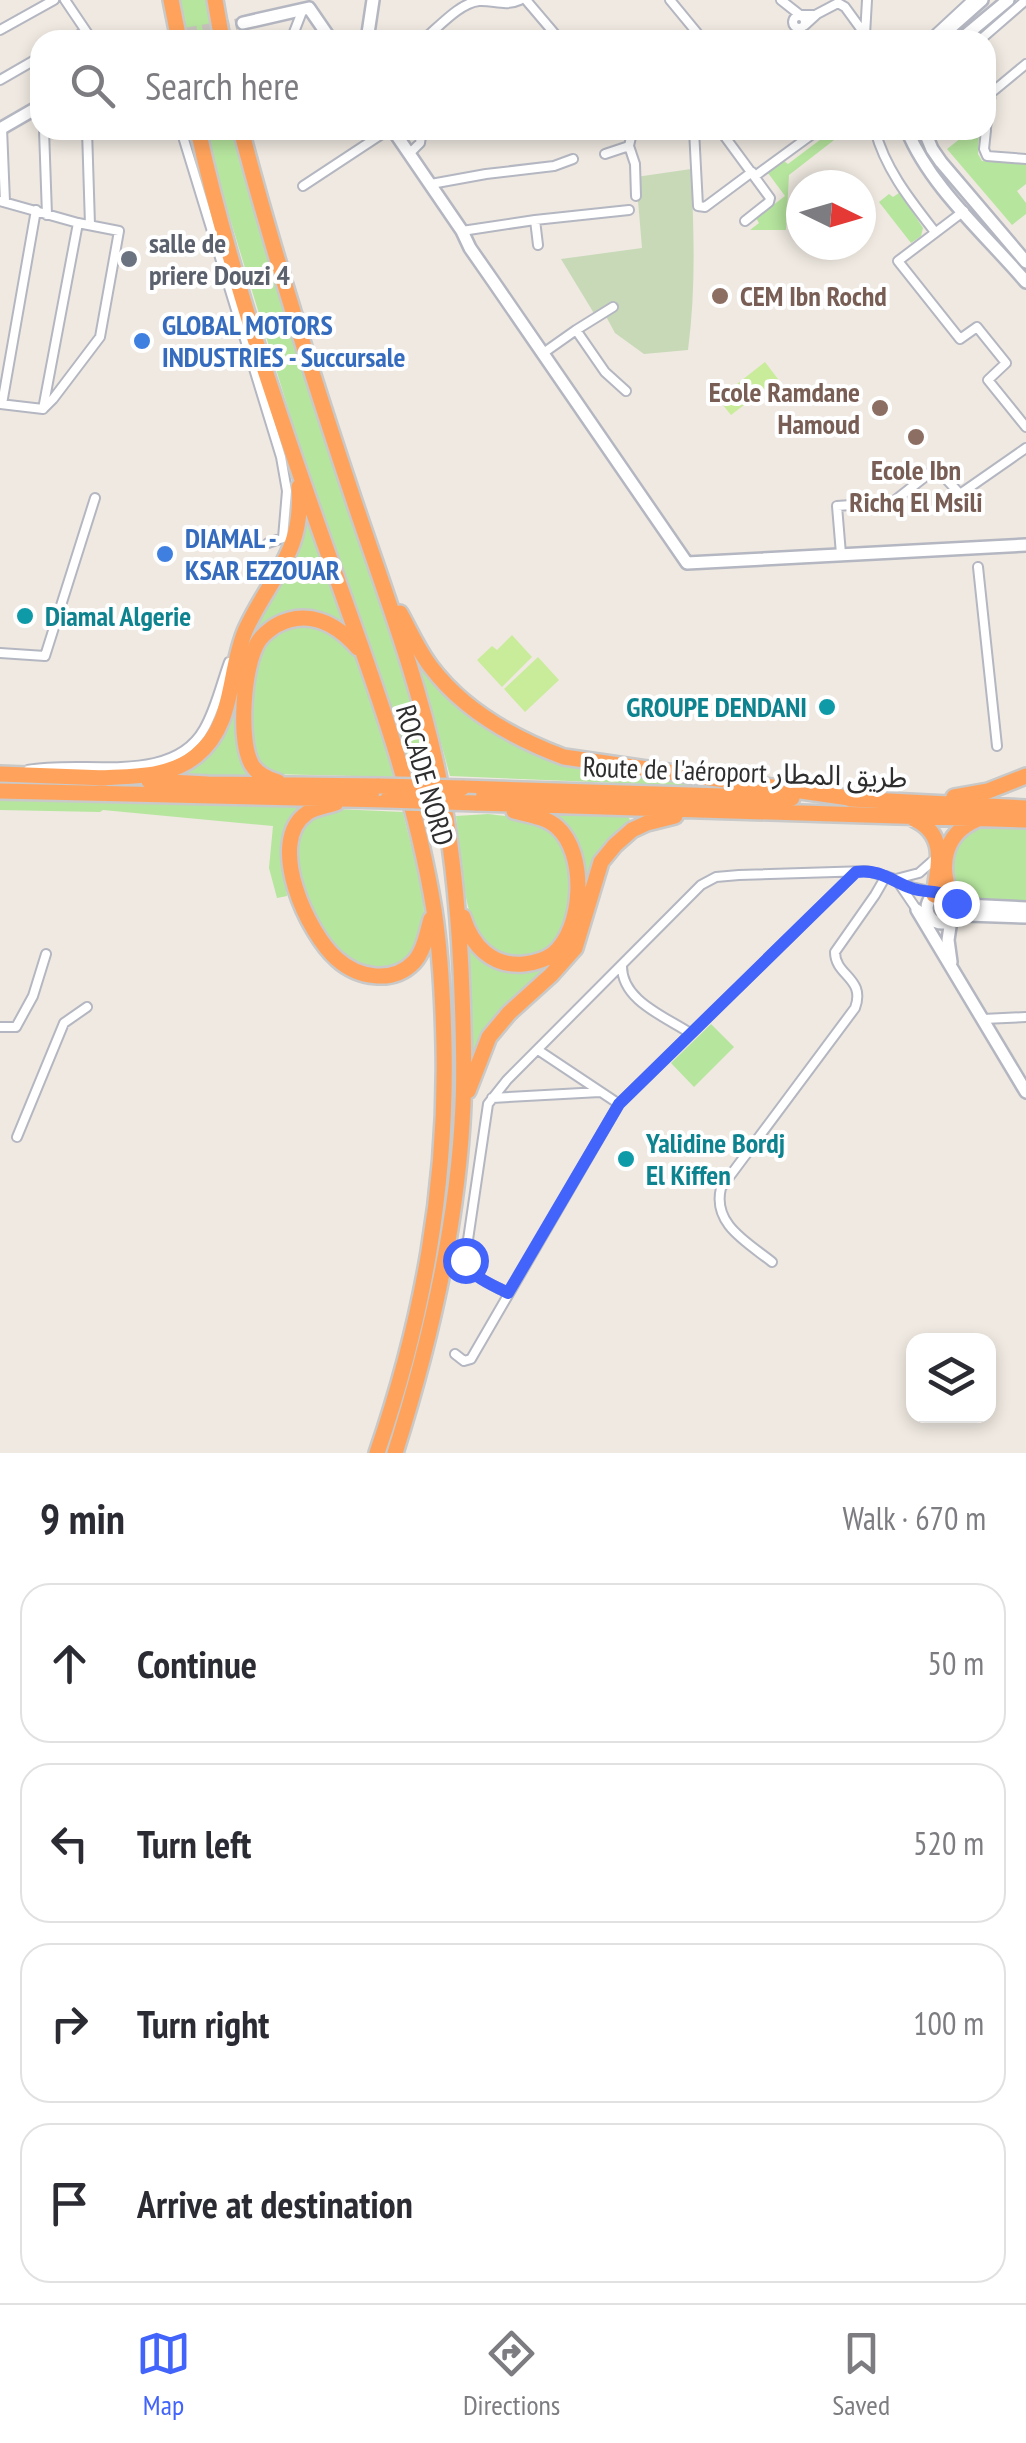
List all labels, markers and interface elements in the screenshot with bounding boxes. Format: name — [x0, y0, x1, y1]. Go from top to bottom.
search box — [30, 30, 996, 140]
icon: search — [65, 58, 120, 113]
text: Search here — [145, 61, 299, 110]
north arrow — [786, 170, 876, 260]
place label: salle de priere Douzi 4 — [149, 224, 291, 293]
marker: salle de priere Douzi 4 — [118, 248, 140, 270]
place label: CEM Ibn Rochd — [740, 277, 887, 314]
marker: CEM Ibn Rochd — [709, 285, 731, 307]
place label: GLOBAL MOTORS INDUSTRIES - Succursale — [162, 306, 406, 375]
marker: GLOBAL MOTORS INDUSTRIES - Succursale — [131, 330, 153, 352]
place label: Ecole Ramdane Hamoud — [709, 373, 860, 442]
marker: Ecole Ramdane Hamoud — [869, 397, 891, 419]
marker: Ecole Ibn Richq El Msili — [905, 426, 927, 448]
place label: Ecole Ibn Richq El Msili — [849, 451, 983, 520]
place label: DIAMAL - KSAR EZZOUAR — [185, 519, 340, 588]
marker: DIAMAL - KSAR EZZOUAR — [154, 543, 176, 565]
place label: Diamal Algerie — [45, 597, 191, 634]
marker: Diamal Algerie — [14, 605, 36, 627]
place label: GROUPE DENDANI — [626, 688, 807, 725]
marker: GROUPE DENDANI — [816, 696, 838, 718]
street label: ROCADE NORD — [388, 700, 463, 849]
street label: Route de l'aéroport طريق المطار — [582, 747, 908, 796]
route end — [934, 881, 980, 927]
place label: Yalidine Bordj El Kiffen — [645, 1124, 785, 1193]
marker: Yalidine Bordj El Kiffen — [615, 1148, 637, 1170]
route start — [443, 1238, 489, 1284]
map controls — [906, 1333, 996, 1423]
button: layers — [906, 1333, 996, 1423]
text: 9 min — [40, 1491, 125, 1546]
text: Walk · 670 m — [842, 1497, 986, 1539]
icon: ahead — [42, 1636, 97, 1691]
text: Continue — [137, 1639, 257, 1688]
text: 50 m — [928, 1642, 984, 1684]
icon: left — [42, 1816, 97, 1871]
text: Turn left — [137, 1819, 251, 1868]
text: 520 m — [913, 1822, 984, 1864]
icon: right — [42, 1996, 97, 2051]
text: Turn right — [137, 1999, 269, 2048]
text: 100 m — [913, 2002, 984, 2044]
icon: arrive — [42, 2176, 97, 2231]
text: Arrive at destination — [137, 2179, 413, 2228]
tab: Map — [136, 2326, 191, 2423]
tab: Directions — [463, 2326, 560, 2423]
tab: Saved — [832, 2326, 890, 2423]

